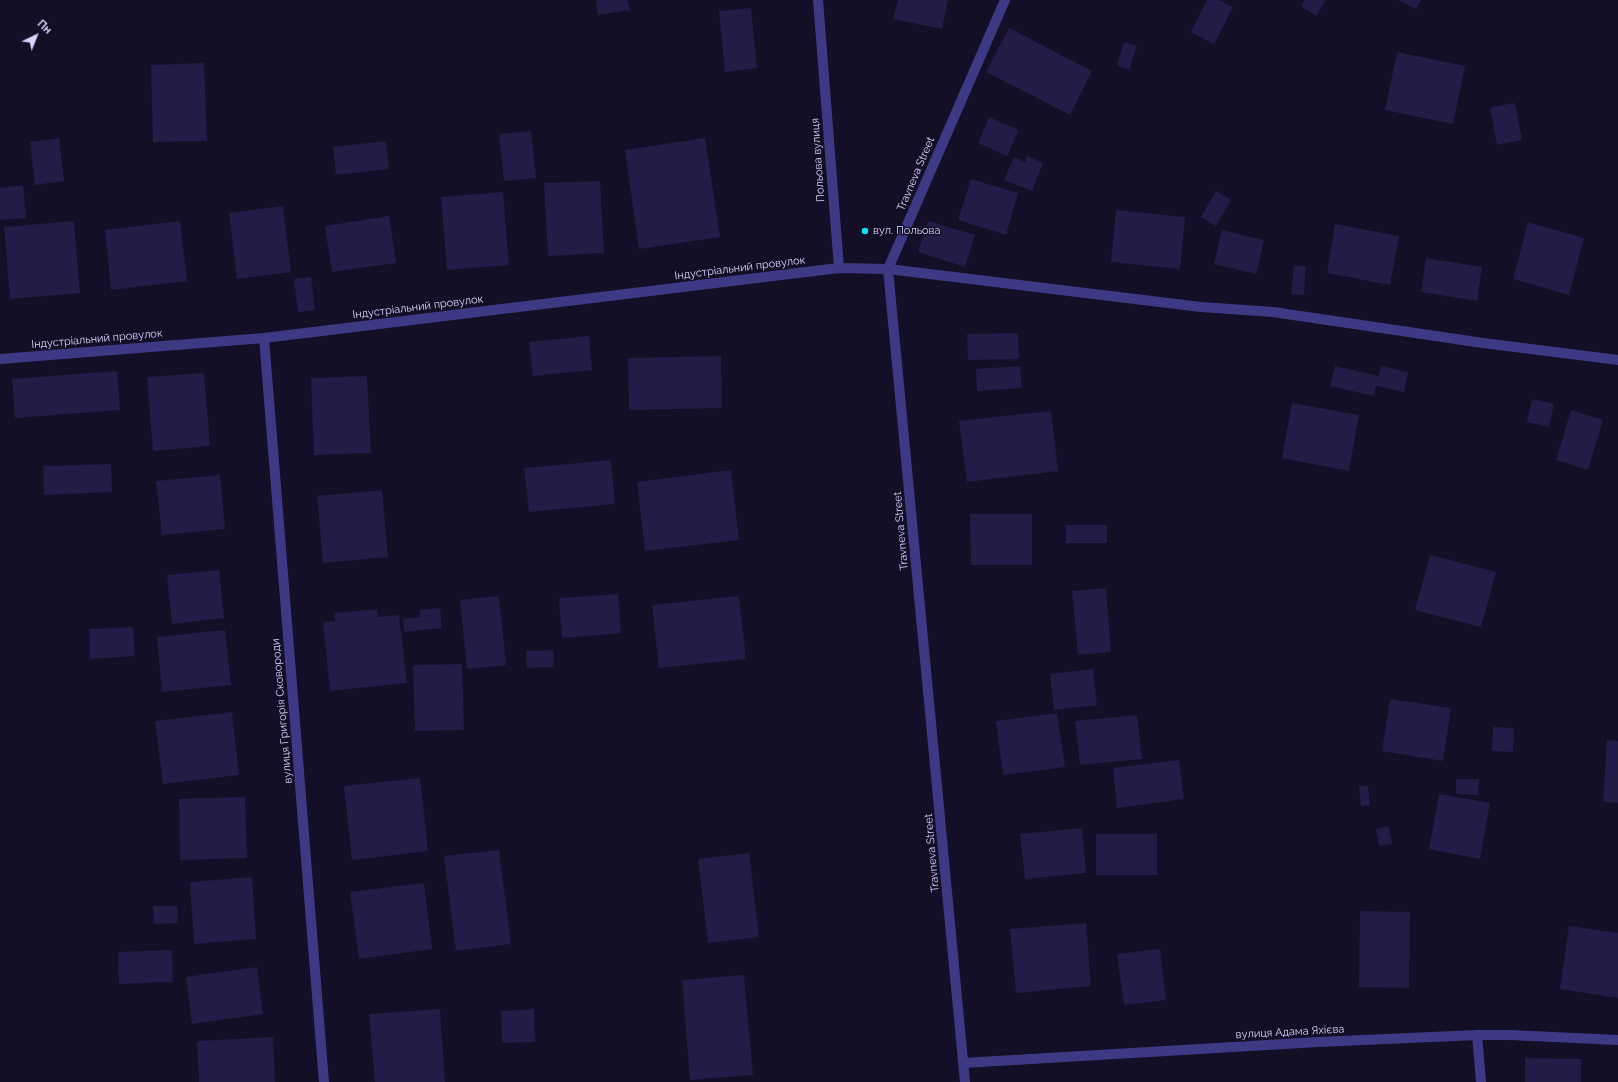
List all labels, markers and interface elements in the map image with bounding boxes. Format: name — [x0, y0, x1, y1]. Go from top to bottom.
north arrow — [16, 16, 56, 56]
text: Пн — [35, 17, 54, 37]
street label: Польова вулиця — [808, 118, 828, 202]
street label: Travneva Street — [894, 135, 938, 213]
place label: вул. Польова — [873, 224, 940, 238]
marker: вул. Польова — [860, 226, 870, 236]
street label: Індустріальний провулок — [674, 253, 806, 283]
street label: Індустріальний провулок — [352, 292, 484, 322]
street label: Індустріальний провулок — [31, 327, 163, 351]
street label: Travneva Street — [891, 491, 911, 571]
street label: вулиця Григорія Сковороди — [269, 638, 295, 784]
street label: Travneva Street — [922, 813, 942, 893]
street label: вулиця Адама Яхієва — [1235, 1023, 1345, 1041]

